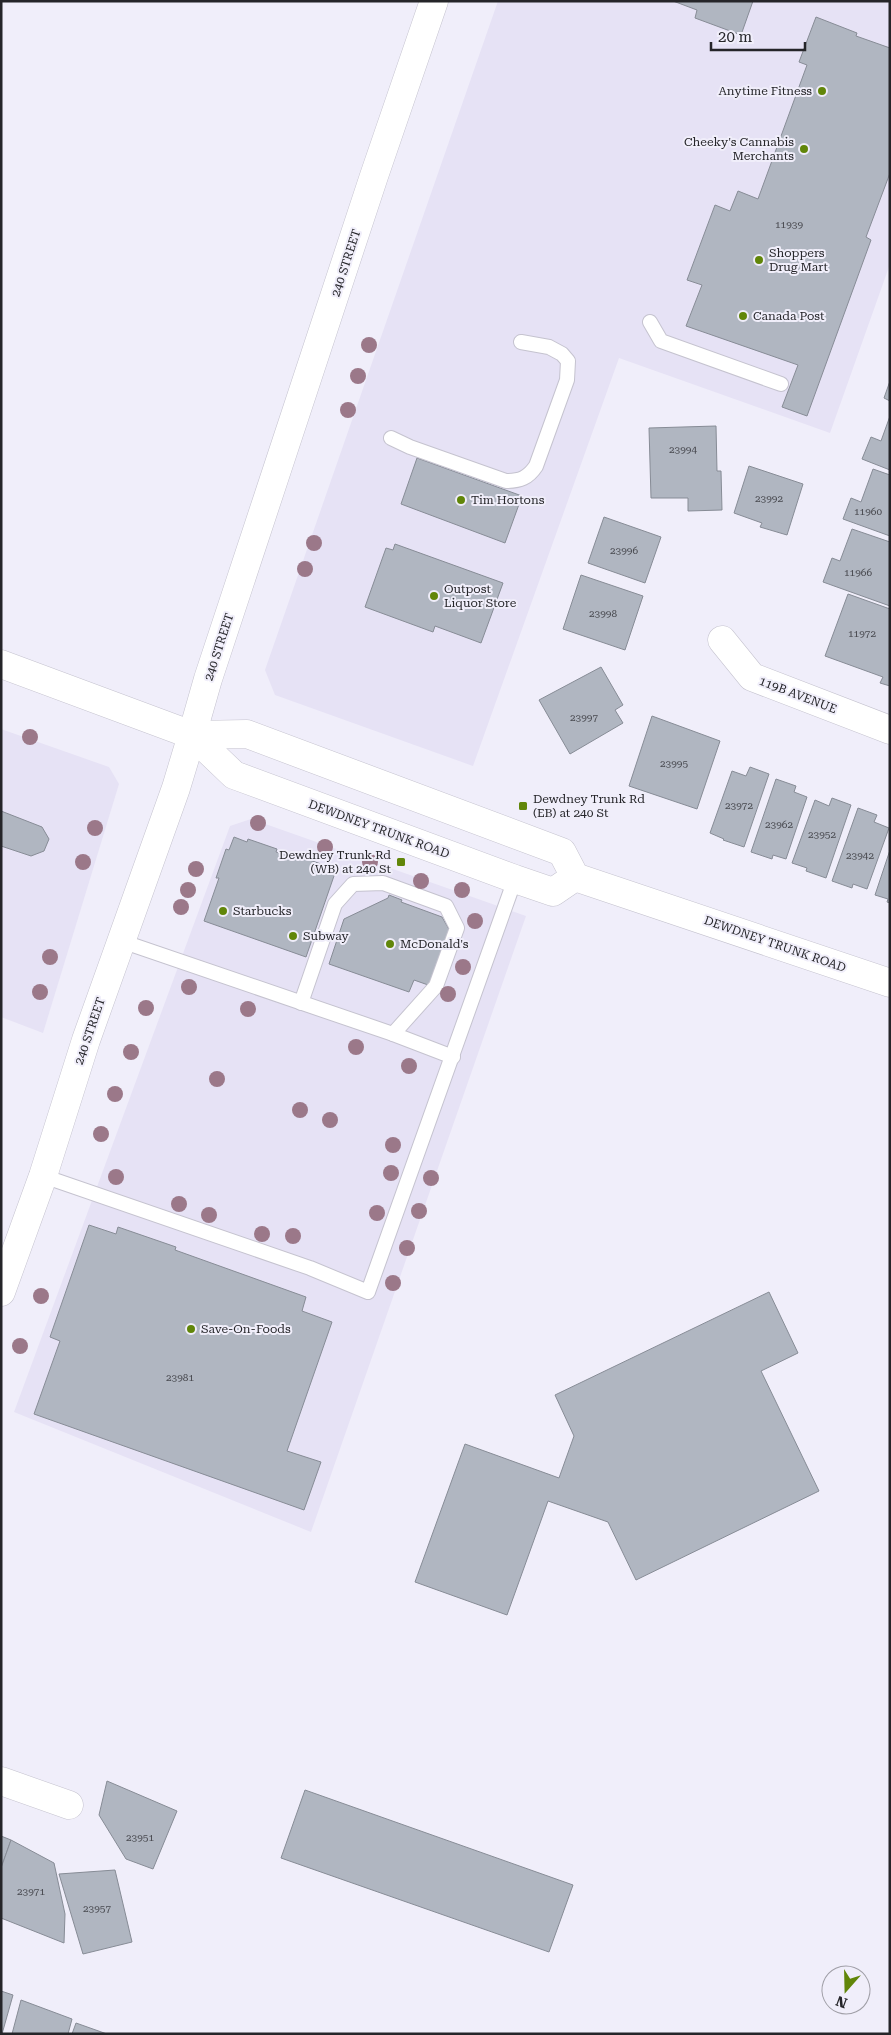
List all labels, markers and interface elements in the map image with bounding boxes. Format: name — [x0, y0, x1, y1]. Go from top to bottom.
scale bar — [711, 20, 805, 52]
text: 20 m — [718, 28, 753, 46]
place label: Anytime Fitness — [718, 84, 812, 98]
marker: Anytime Fitness — [816, 85, 828, 97]
place label: Cheeky's Cannabis Merchants — [684, 135, 794, 163]
marker: Cheeky's Cannabis Merchants — [798, 143, 810, 155]
house number: 11939 — [775, 219, 803, 230]
street label: 240 STREET — [329, 227, 363, 299]
place label: Shoppers Drug Mart — [769, 246, 828, 274]
marker: Shoppers Drug Mart — [753, 254, 765, 266]
place label: Canada Post — [753, 309, 825, 323]
marker: Canada Post — [737, 310, 749, 322]
house number: 23994 — [669, 444, 697, 455]
place label: Tim Hortons — [471, 493, 545, 507]
house number: 23992 — [755, 493, 783, 504]
marker: Tim Hortons — [455, 494, 467, 506]
house number: 11960 — [854, 506, 882, 517]
house number: 23996 — [610, 545, 638, 556]
house number: 11966 — [844, 567, 872, 578]
place label: Outpost Liquor Store — [444, 582, 517, 610]
marker: Outpost Liquor Store — [428, 590, 440, 602]
house number: 23998 — [589, 608, 617, 619]
street label: 240 STREET — [202, 611, 236, 683]
house number: 11972 — [848, 628, 876, 639]
street label: 119B AVENUE — [757, 674, 839, 716]
house number: 23997 — [570, 712, 598, 723]
house number: 23995 — [660, 758, 688, 769]
place label: Dewdney Trunk Rd (EB) at 240 St — [533, 792, 645, 820]
street label: DEWDNEY TRUNK ROAD — [307, 797, 451, 861]
marker: Dewdney Trunk Rd (EB) at 240 St — [517, 800, 529, 812]
house number: 23972 — [725, 800, 753, 811]
house number: 23962 — [765, 819, 793, 830]
house number: 23952 — [808, 829, 836, 840]
place label: Dewdney Trunk Rd (WB) at 240 St — [279, 848, 392, 876]
house number: 23942 — [846, 850, 874, 861]
marker: Dewdney Trunk Rd (WB) at 240 St — [395, 856, 407, 868]
place label: Starbucks — [233, 904, 292, 918]
marker: Starbucks — [217, 905, 229, 917]
street label: DEWDNEY TRUNK ROAD — [702, 913, 848, 975]
place label: Subway — [303, 929, 349, 943]
marker: Subway — [287, 930, 299, 942]
place label: McDonald's — [400, 937, 469, 951]
marker: McDonald's — [384, 938, 396, 950]
street label: 240 STREET — [72, 996, 108, 1066]
place label: Save-On-Foods — [201, 1322, 291, 1336]
marker: Save-On-Foods — [185, 1323, 197, 1335]
house number: 23981 — [166, 1372, 194, 1383]
house number: 23951 — [126, 1832, 154, 1843]
house number: 23971 — [17, 1886, 45, 1897]
house number: 23957 — [83, 1903, 111, 1914]
north arrow — [821, 1965, 871, 2015]
text: N — [834, 1993, 849, 2012]

